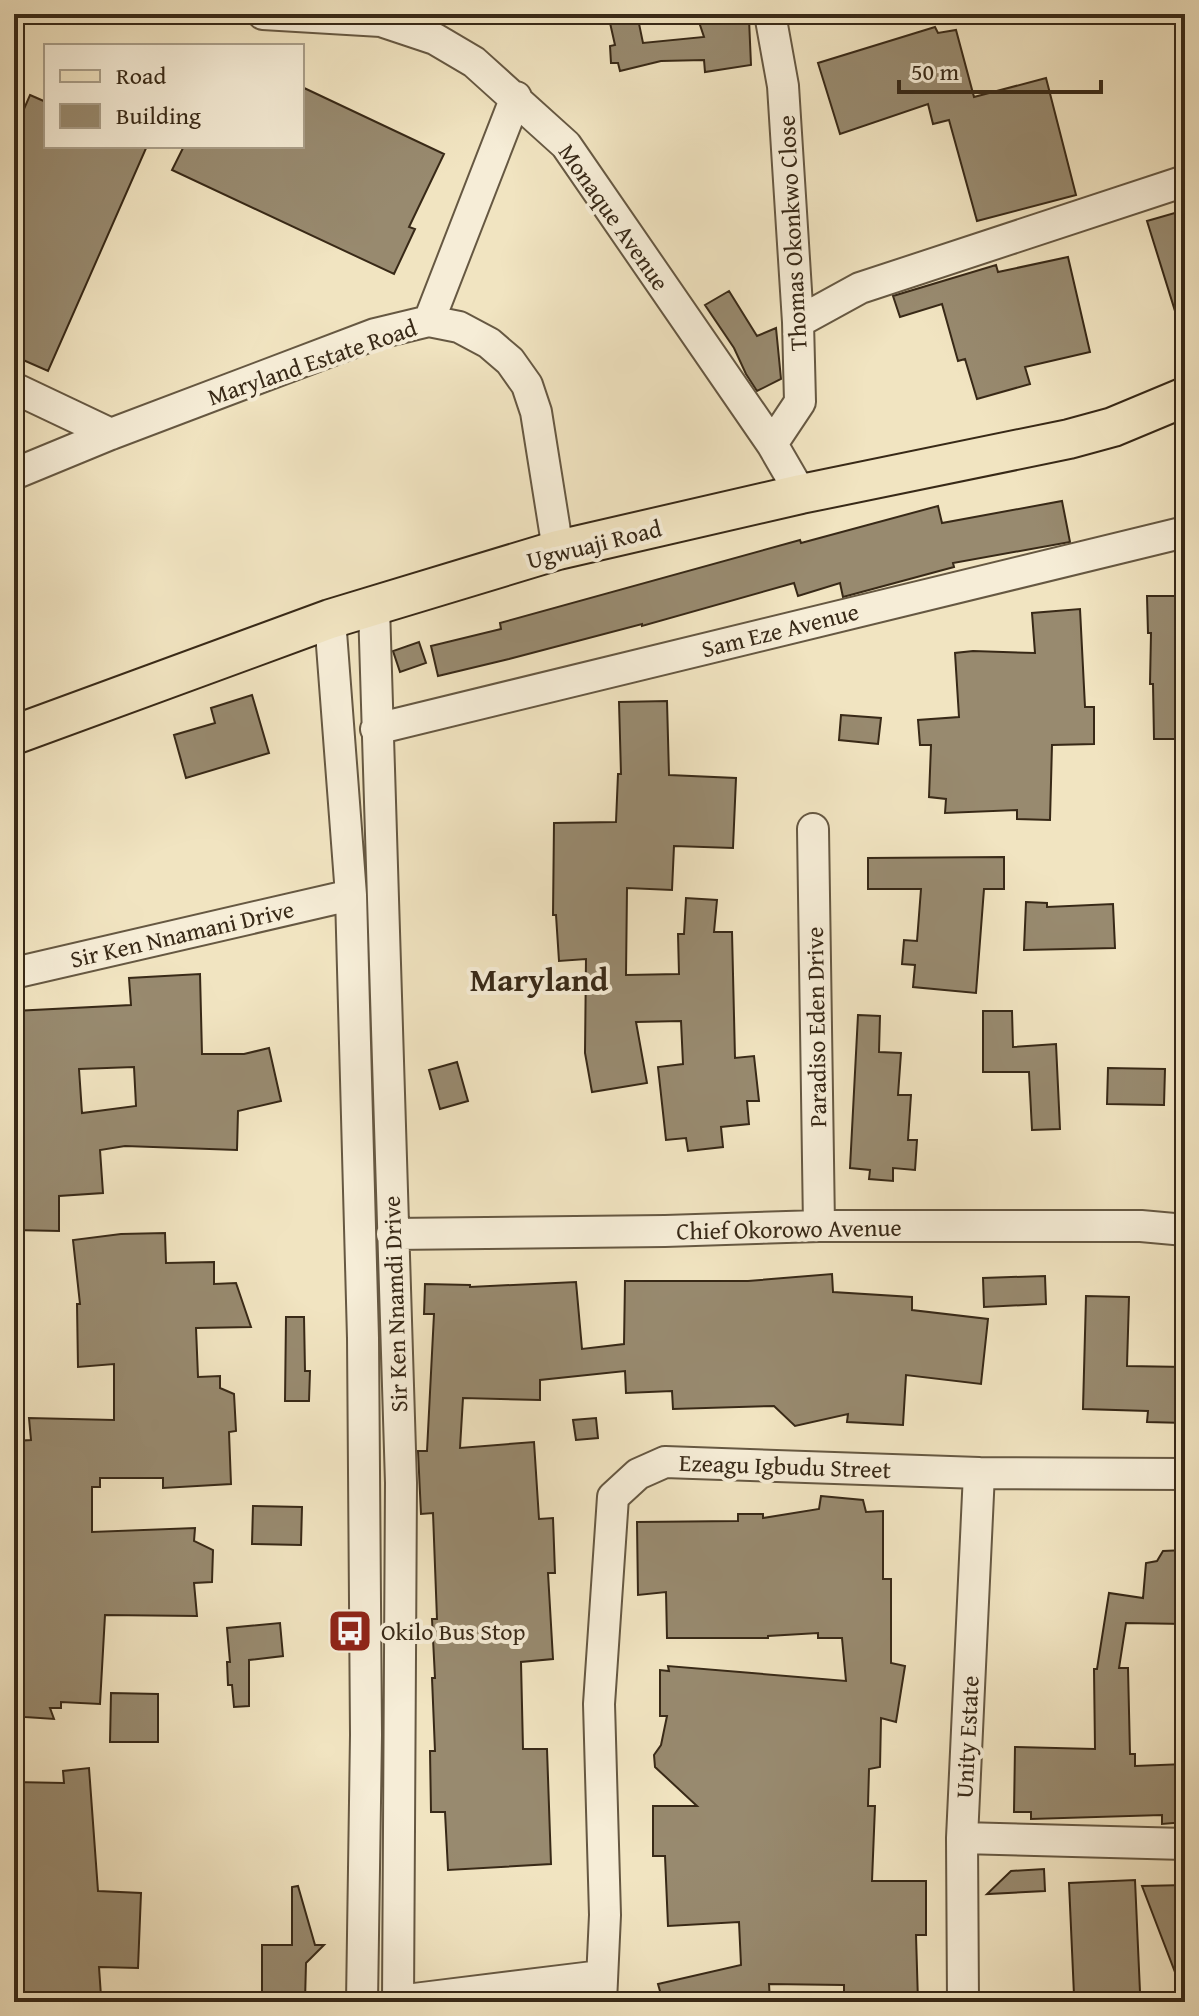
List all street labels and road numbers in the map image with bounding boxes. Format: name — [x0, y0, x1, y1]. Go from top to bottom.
street label: Thomas Okonkwo Close — [768, 114, 816, 352]
street label: Monaque Avenue — [550, 136, 678, 298]
street label: Maryland Estate Road — [203, 310, 422, 414]
street label: Ugwuaji Road — [523, 510, 665, 578]
street label: Sam Eze Avenue — [698, 594, 862, 666]
street label: Sir Ken Nnamani Drive — [67, 891, 297, 977]
street label: Paradiso Eden Drive — [797, 926, 835, 1128]
street label: Sir Ken Nnamdi Drive — [374, 1195, 416, 1413]
street label: Chief Okorowo Avenue — [676, 1210, 902, 1248]
street label: Ezeagu Igbudu Street — [678, 1445, 892, 1487]
street label: Unity Estate — [946, 1675, 988, 1799]

